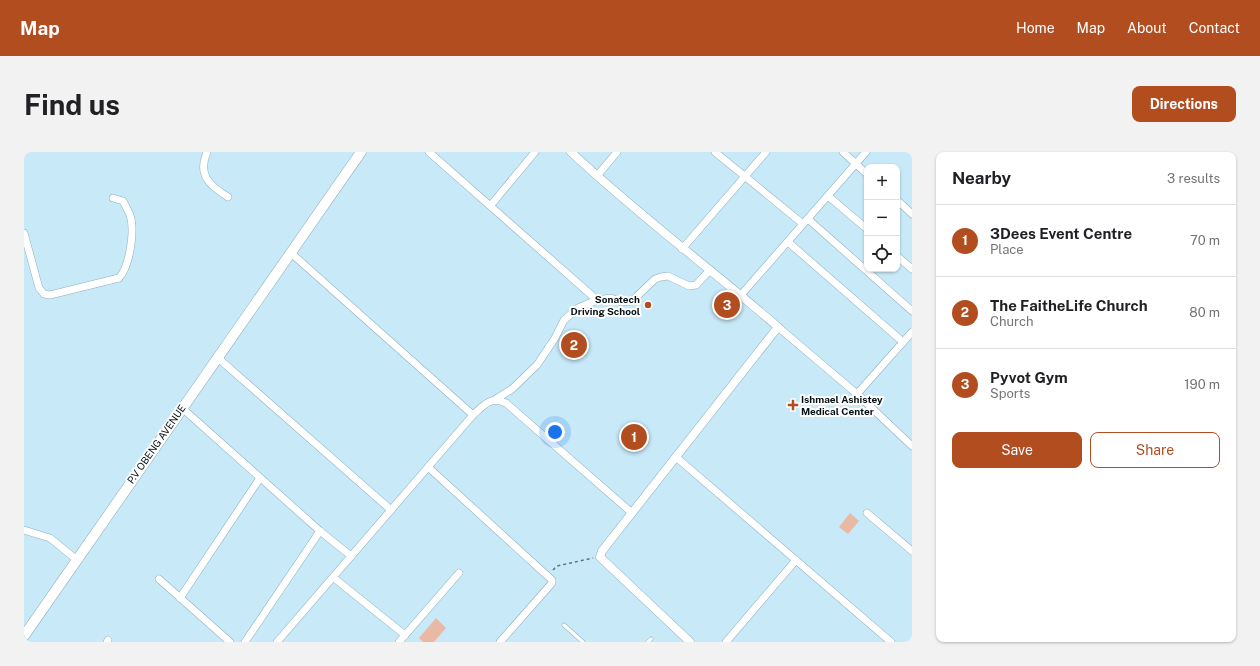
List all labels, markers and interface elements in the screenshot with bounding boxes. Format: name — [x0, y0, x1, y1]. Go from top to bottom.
text: Map — [20, 17, 60, 39]
text: Home — [1016, 20, 1055, 36]
text: Map — [1077, 20, 1105, 36]
text: About — [1127, 20, 1167, 36]
text: Contact — [1189, 20, 1240, 36]
button: Directions — [1132, 86, 1236, 122]
text: Find us — [24, 88, 120, 121]
map controls — [864, 164, 900, 272]
button: + — [864, 164, 900, 200]
text: Nearby — [952, 168, 1011, 188]
text: 3 results — [1167, 171, 1220, 186]
button: − — [864, 200, 900, 236]
text: 3Dees Event Centre — [990, 225, 1132, 242]
text: 1 — [962, 233, 968, 248]
text: 70 m — [1190, 233, 1220, 248]
button: locate — [864, 236, 900, 272]
text: Place — [990, 242, 1024, 257]
pin: 3 — [714, 290, 740, 320]
place label: Sonatech Driving School — [571, 293, 640, 317]
text: The FaitheLife Church — [990, 297, 1148, 314]
marker: Sonatech Driving School — [643, 300, 653, 310]
text: 2 — [961, 305, 969, 320]
text: 80 m — [1189, 305, 1220, 320]
text: Church — [990, 314, 1034, 329]
pin: 2 — [561, 330, 587, 360]
text: Pyvot Gym — [990, 369, 1068, 386]
text: 3 — [961, 377, 969, 392]
text: 190 m — [1184, 377, 1220, 392]
text: Sports — [990, 386, 1030, 401]
place label: Ishmael Ashistey Medical Center — [801, 393, 883, 417]
marker: Ishmael Ashistey Medical Center — [788, 400, 798, 410]
street label: P.V OBENG AVENUE — [124, 402, 188, 486]
your location — [545, 422, 565, 442]
pin: 1 — [621, 422, 647, 452]
button: Save — [952, 432, 1082, 468]
button: Share — [1090, 432, 1220, 468]

